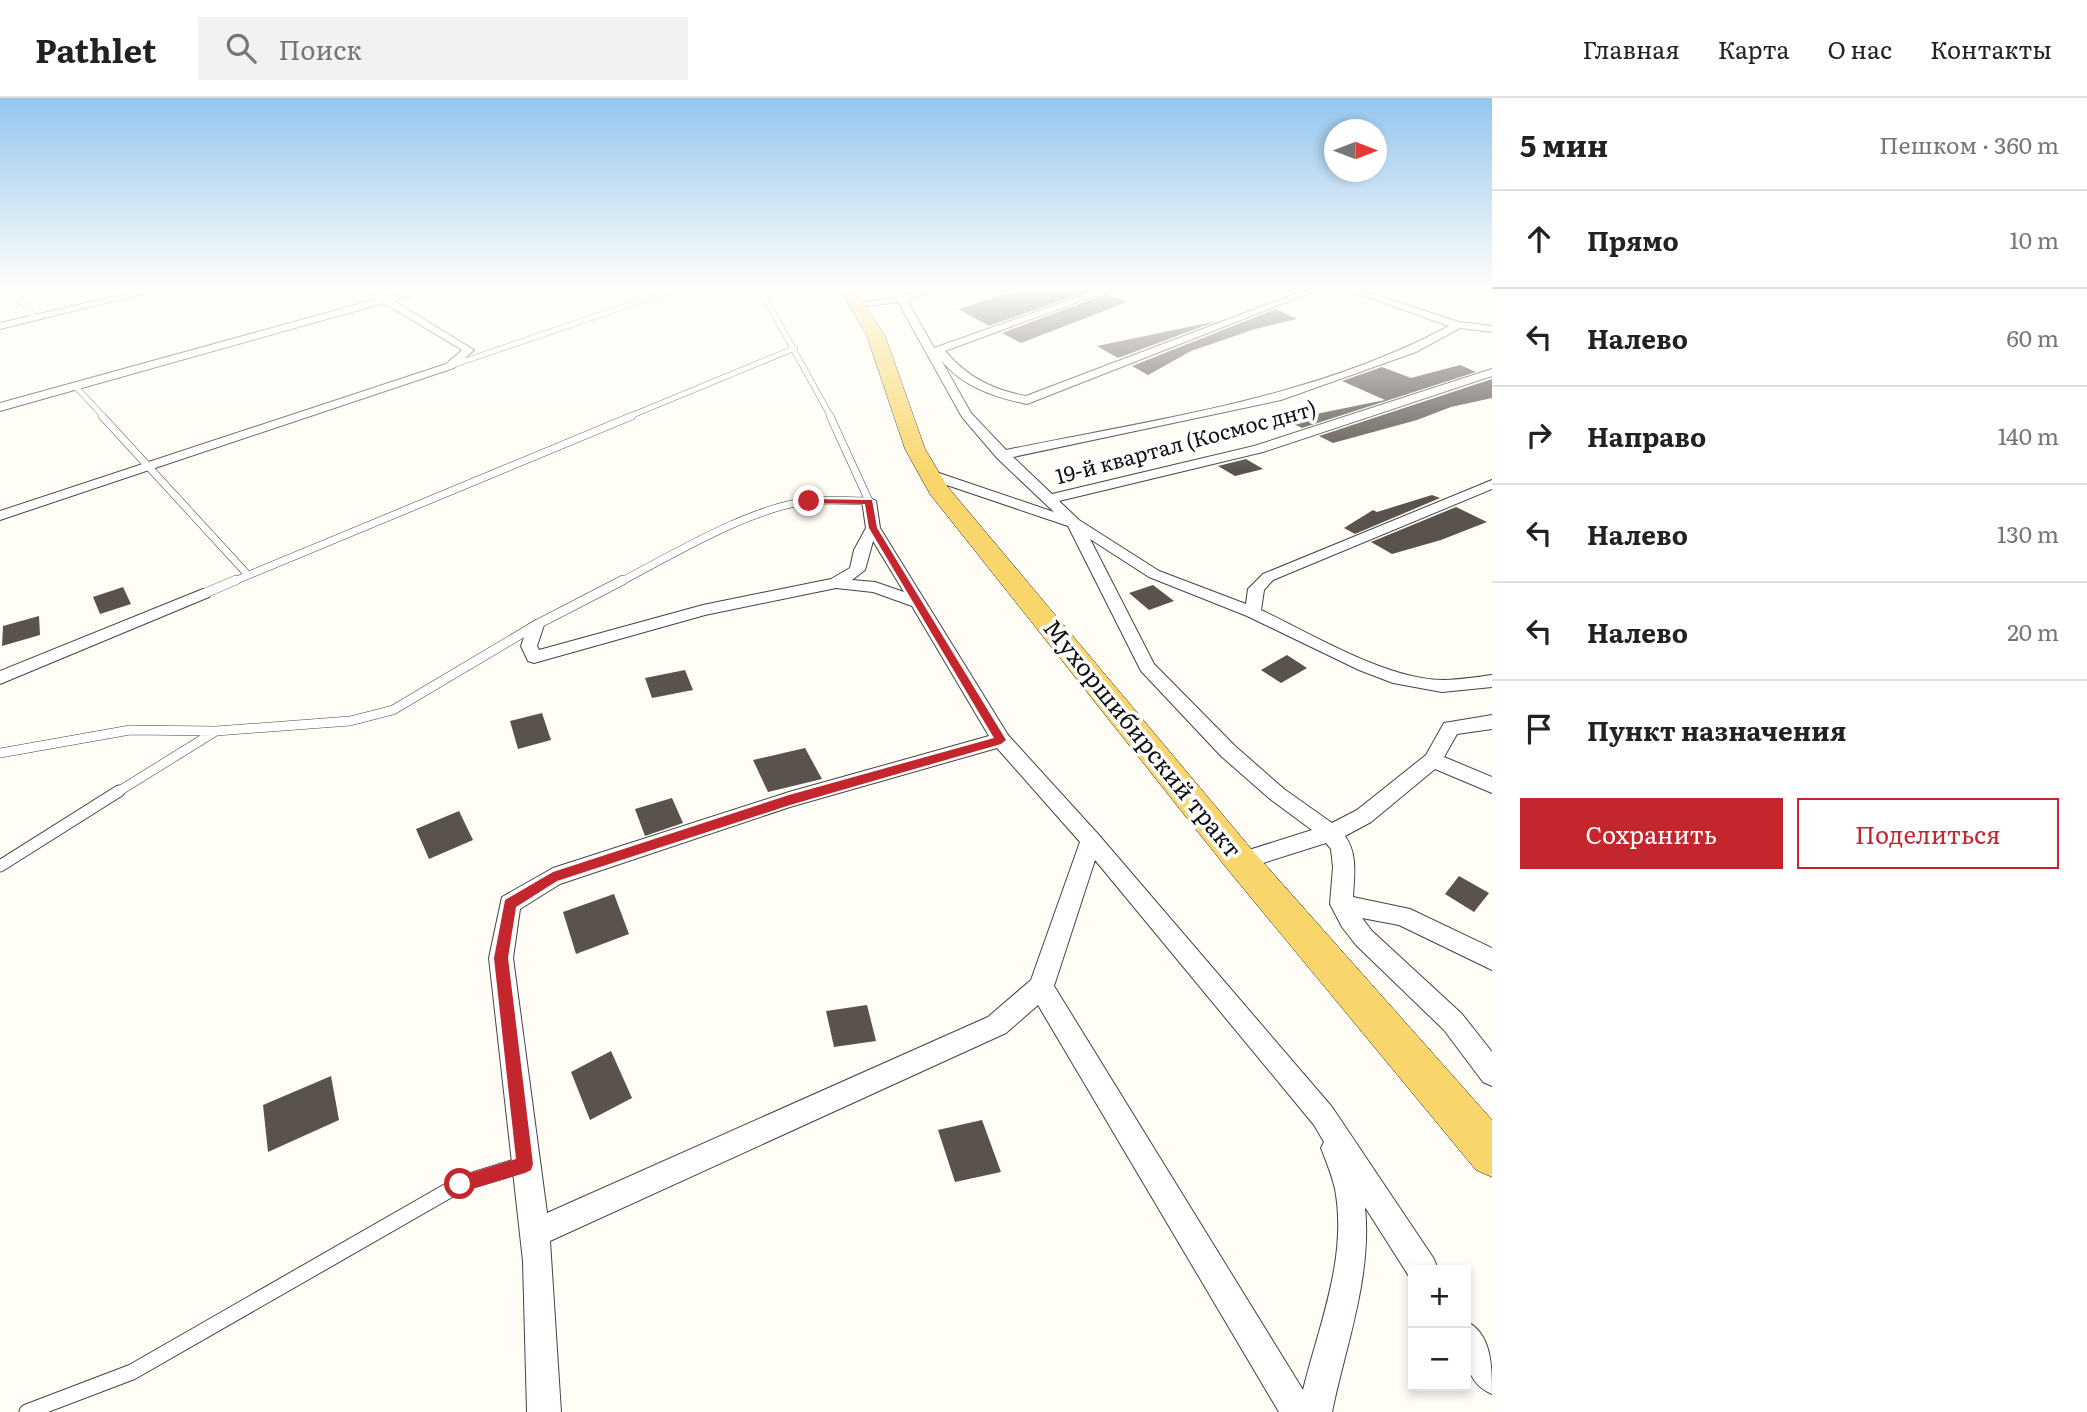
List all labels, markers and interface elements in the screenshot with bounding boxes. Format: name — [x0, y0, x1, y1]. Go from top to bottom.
search box — [198, 17, 688, 80]
text: Pathlet — [35, 24, 156, 73]
icon: search — [222, 29, 260, 67]
text: Поиск — [278, 29, 362, 68]
text: Главная — [1582, 31, 1680, 66]
text: Карта — [1718, 31, 1790, 66]
text: О нас — [1828, 31, 1892, 66]
text: Контакты — [1930, 31, 2052, 66]
north arrow — [1324, 119, 1387, 182]
text: 5 мин — [1520, 122, 1608, 166]
text: Пешком · 360 m — [1879, 127, 2059, 161]
icon: ahead — [1520, 220, 1558, 258]
text: Прямо — [1587, 220, 1679, 259]
text: 10 m — [2009, 222, 2059, 256]
icon: left — [1520, 318, 1558, 356]
text: Налево — [1587, 318, 1688, 357]
text: 60 m — [2006, 320, 2059, 354]
street label: 19-й квартал (Космос днт) — [1051, 391, 1319, 490]
icon: right — [1520, 416, 1558, 454]
text: Направо — [1587, 416, 1706, 455]
text: 140 m — [1998, 418, 2059, 452]
route end — [793, 485, 824, 516]
icon: left — [1520, 514, 1558, 552]
text: Налево — [1587, 514, 1688, 553]
text: 130 m — [1997, 516, 2059, 550]
street label: Мухоршибирский тракт — [1037, 611, 1251, 864]
icon: left — [1520, 612, 1558, 650]
text: Налево — [1587, 612, 1688, 651]
text: 20 m — [2007, 614, 2059, 648]
icon: arrive — [1520, 710, 1558, 748]
text: Пункт назначения — [1587, 710, 1846, 749]
button: Сохранить — [1520, 798, 1783, 869]
button: Поделиться — [1797, 798, 2059, 869]
route start — [444, 1168, 475, 1199]
map controls — [1408, 1265, 1471, 1391]
button: + — [1408, 1265, 1471, 1328]
button: − — [1408, 1328, 1471, 1391]

